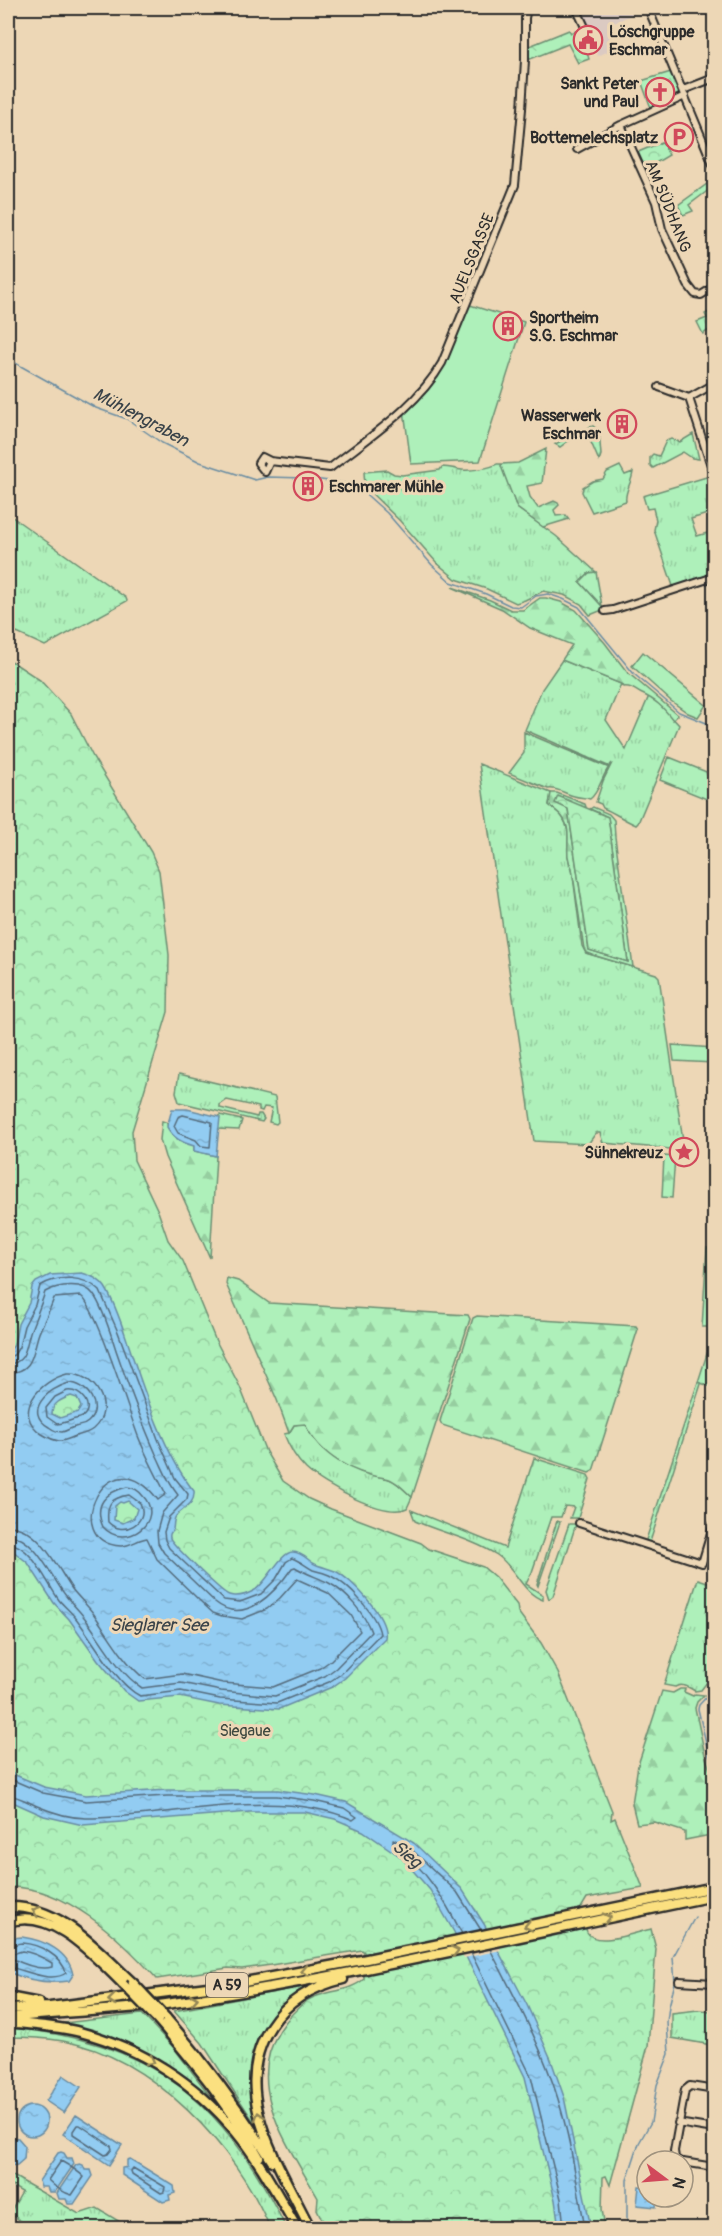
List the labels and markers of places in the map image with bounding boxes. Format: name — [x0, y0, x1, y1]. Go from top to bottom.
place label: Löschgruppe Eschmar — [609, 22, 695, 60]
public building icon: Löschgruppe Eschmar — [572, 24, 604, 56]
place label: Sankt Peter und Paul — [560, 74, 639, 112]
church icon: Sankt Peter und Paul — [644, 76, 676, 108]
parking icon: Bottemelechsplatz — [663, 121, 695, 153]
place label: Bottemelechsplatz — [530, 128, 659, 148]
place label: Sportheim S.G. Eschmar — [529, 308, 618, 346]
building icon: Sportheim S.G. Eschmar — [492, 310, 524, 342]
place label: Wasserwerk Eschmar — [521, 406, 601, 444]
building icon: Wasserwerk Eschmar — [606, 408, 638, 440]
building icon: Eschmarer Mühle — [292, 470, 324, 502]
place label: Eschmarer Mühle — [329, 477, 444, 497]
place icon: Sühnekreuz — [668, 1136, 700, 1168]
place label: Sühnekreuz — [585, 1143, 664, 1163]

